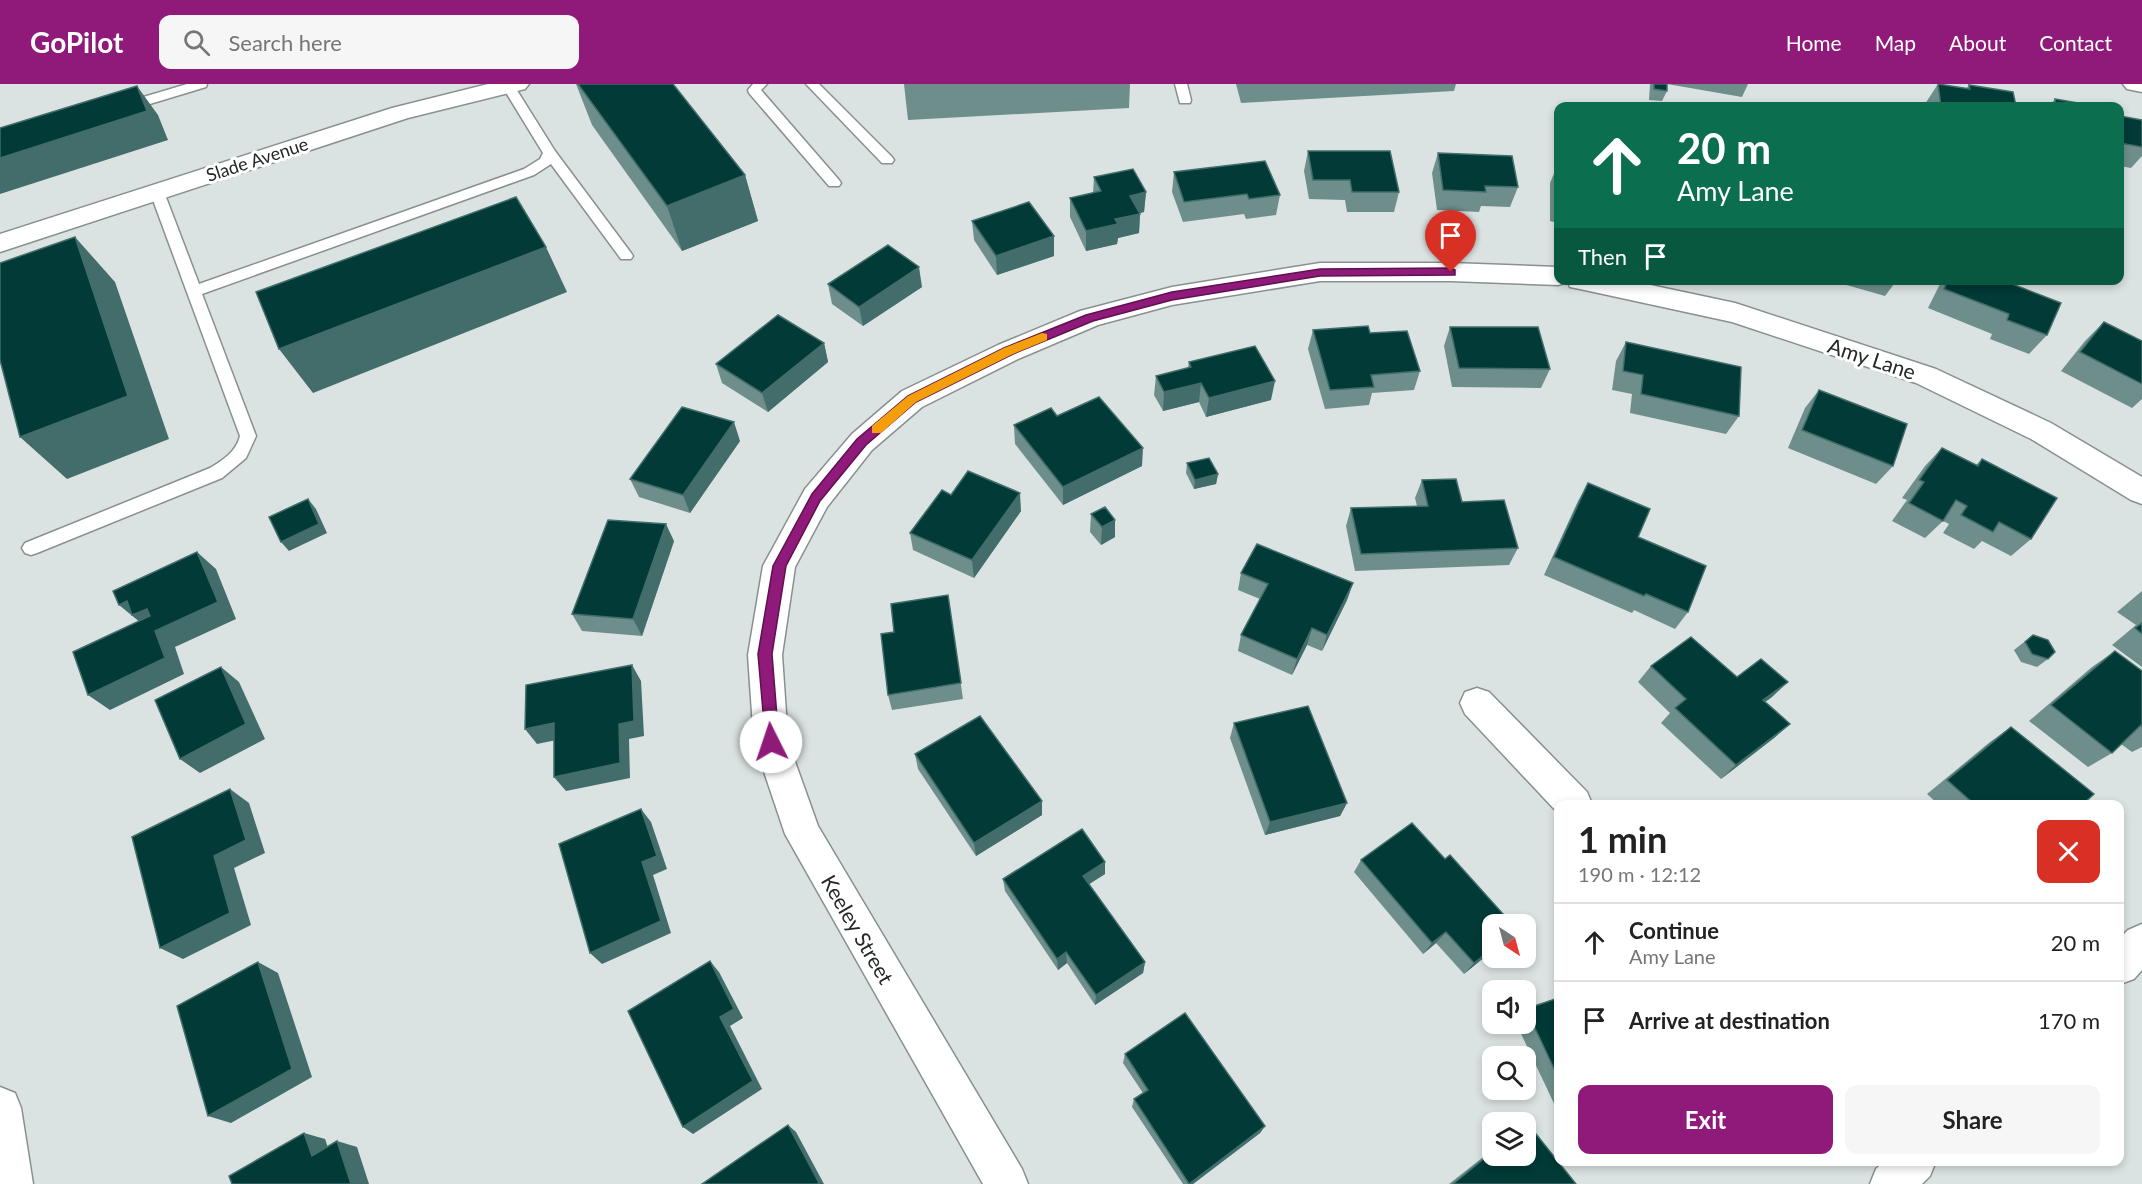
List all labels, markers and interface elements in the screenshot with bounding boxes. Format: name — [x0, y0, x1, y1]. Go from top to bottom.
search box — [159, 15, 579, 69]
text: GoPilot — [30, 25, 123, 59]
icon: search — [180, 26, 213, 59]
text: Search here — [228, 29, 342, 56]
text: Home — [1786, 30, 1842, 55]
text: Map — [1875, 30, 1916, 55]
text: About — [1949, 30, 2006, 55]
text: Contact — [2039, 30, 2112, 55]
text: 20 m — [1677, 123, 1771, 173]
icon: ahead — [1578, 126, 1656, 204]
street label: Slade Avenue — [203, 132, 311, 186]
text: Amy Lane — [1677, 174, 1794, 207]
pin — [1425, 210, 1476, 272]
icon: arrive — [1434, 219, 1467, 252]
icon: arrive — [1639, 240, 1672, 273]
text: Then — [1578, 243, 1627, 270]
street label: Amy Lane — [1825, 332, 1919, 384]
position arrow — [739, 710, 803, 774]
text: 1 min — [1578, 817, 1667, 861]
button: close — [2037, 820, 2100, 883]
text: 190 m · 12:12 — [1578, 862, 1701, 886]
street label: Keeley Street — [817, 870, 900, 989]
north arrow — [1482, 914, 1536, 968]
map controls — [1482, 914, 1536, 1166]
text: Continue — [1629, 917, 1719, 944]
icon: ahead — [1578, 926, 1611, 959]
text: 20 m — [2051, 929, 2100, 956]
text: Amy Lane — [1629, 944, 1716, 968]
button: sound — [1482, 980, 1536, 1034]
icon: arrive — [1578, 1004, 1611, 1037]
text: Arrive at destination — [1629, 1007, 1830, 1034]
text: 170 m — [2038, 1007, 2100, 1034]
button: search — [1482, 1046, 1536, 1100]
button: Exit — [1578, 1085, 1833, 1154]
button: Share — [1845, 1085, 2100, 1154]
button: layers — [1482, 1112, 1536, 1166]

